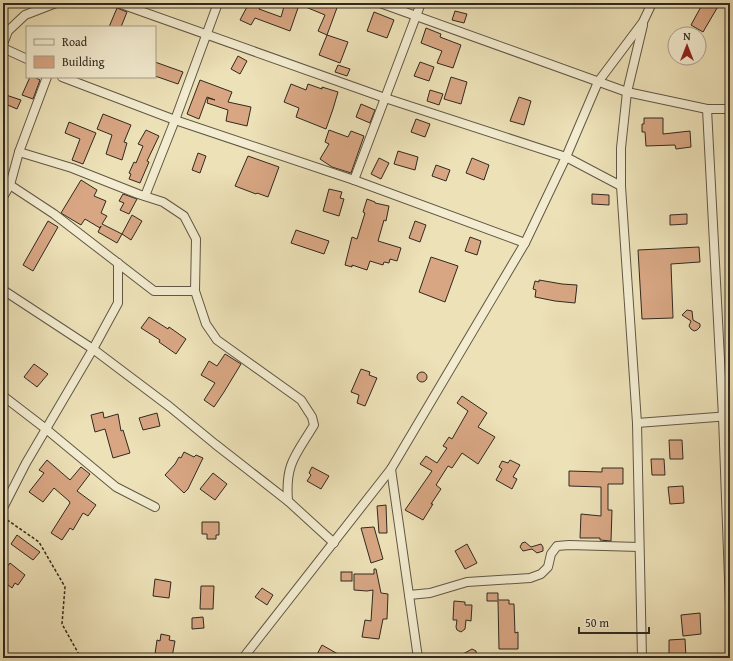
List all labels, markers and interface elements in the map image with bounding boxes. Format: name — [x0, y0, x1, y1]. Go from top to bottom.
legend — [26, 26, 156, 78]
north arrow — [667, 26, 707, 66]
text: N — [683, 28, 691, 44]
text: Road — [62, 33, 88, 50]
text: Building — [62, 53, 105, 70]
scale bar — [579, 609, 649, 635]
text: 50 m — [585, 614, 609, 631]

